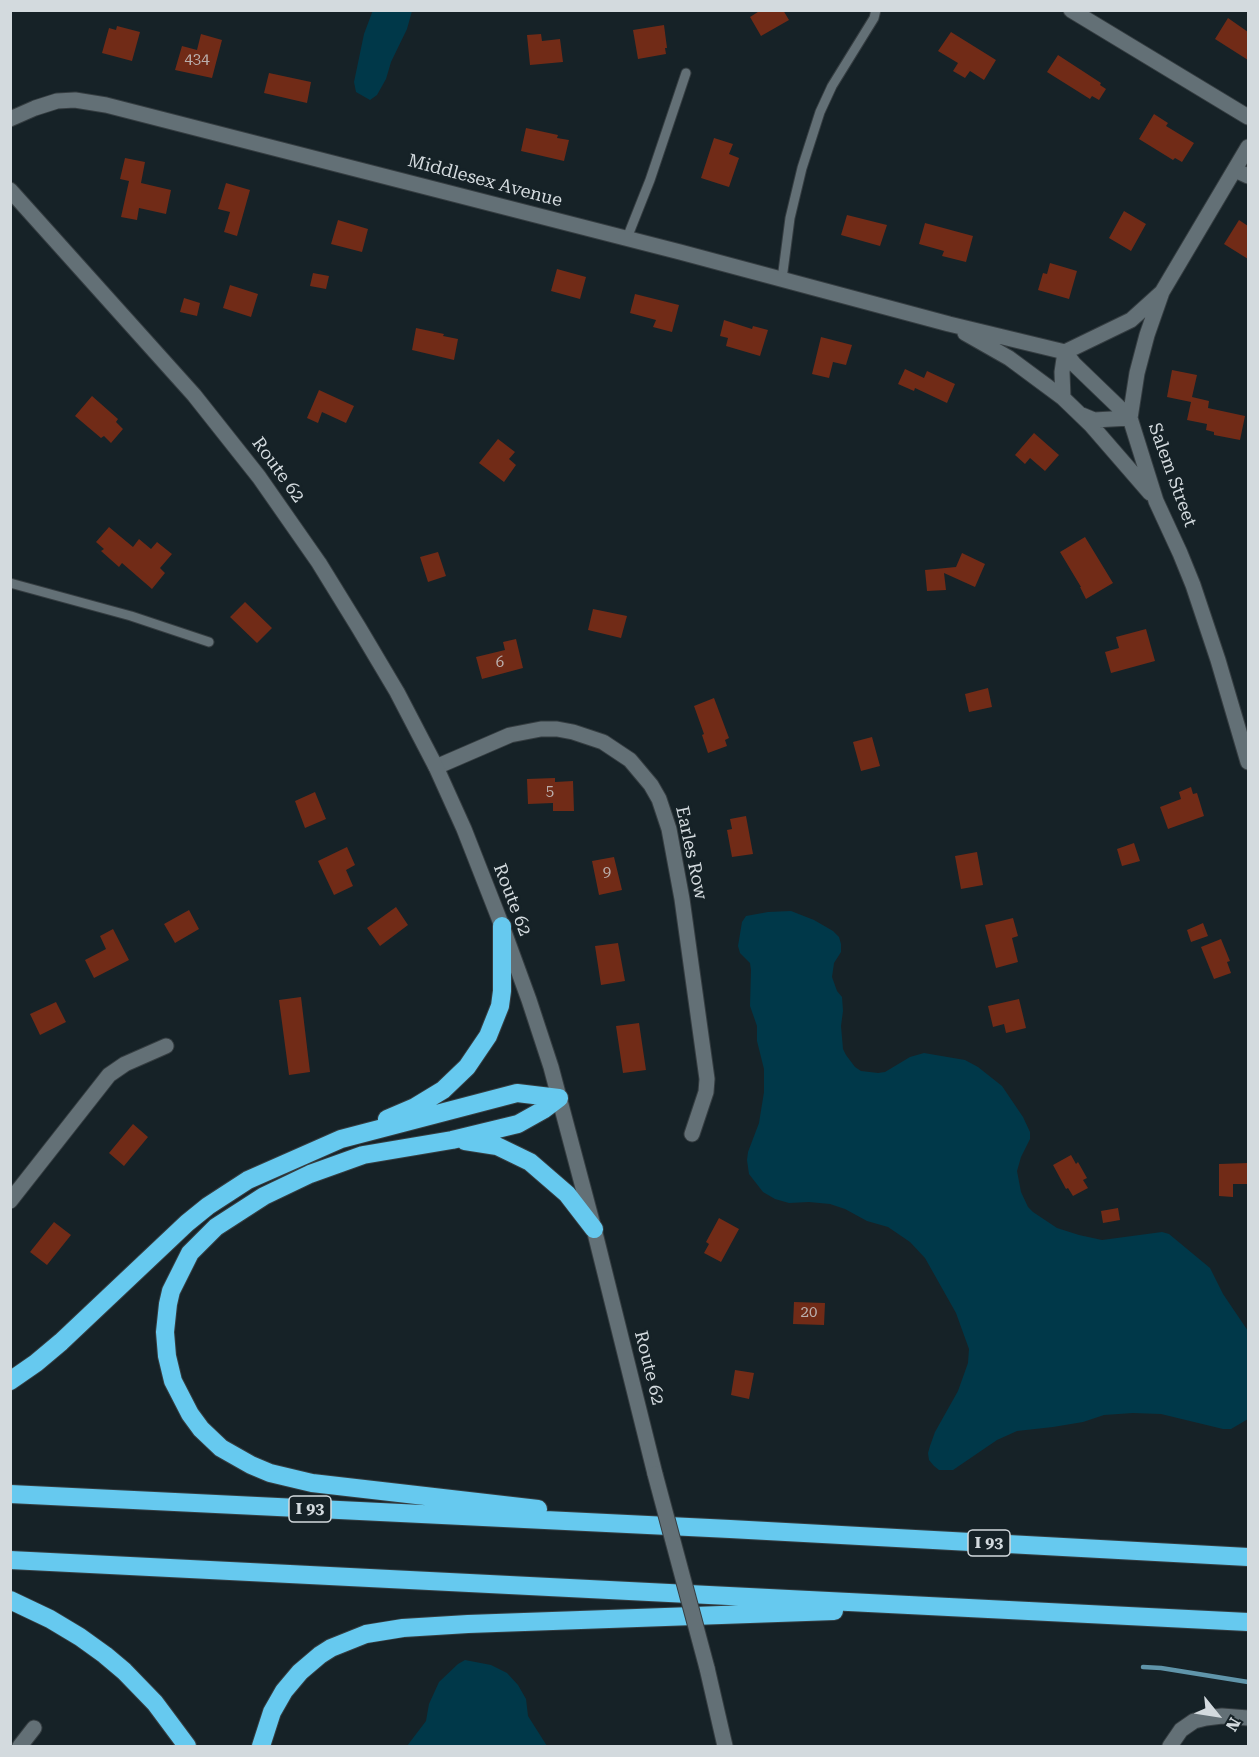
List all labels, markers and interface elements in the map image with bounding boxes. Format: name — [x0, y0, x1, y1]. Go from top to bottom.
house number: 434 — [184, 51, 210, 69]
street label: Middlesex Avenue — [405, 150, 565, 212]
street label: Salem Street — [1143, 420, 1201, 530]
street label: Route 62 — [247, 433, 309, 507]
house number: 6 — [496, 654, 504, 672]
house number: 5 — [546, 783, 554, 801]
street label: Earles Row — [671, 804, 711, 902]
street label: Route 62 — [488, 861, 536, 939]
house number: 9 — [603, 864, 611, 882]
house number: 20 — [801, 1304, 817, 1322]
street label: Route 62 — [629, 1329, 669, 1407]
road number: I 93 — [289, 1496, 331, 1522]
road number: I 93 — [968, 1530, 1010, 1556]
north arrow — [1187, 1685, 1247, 1745]
text: N — [1222, 1714, 1244, 1734]

